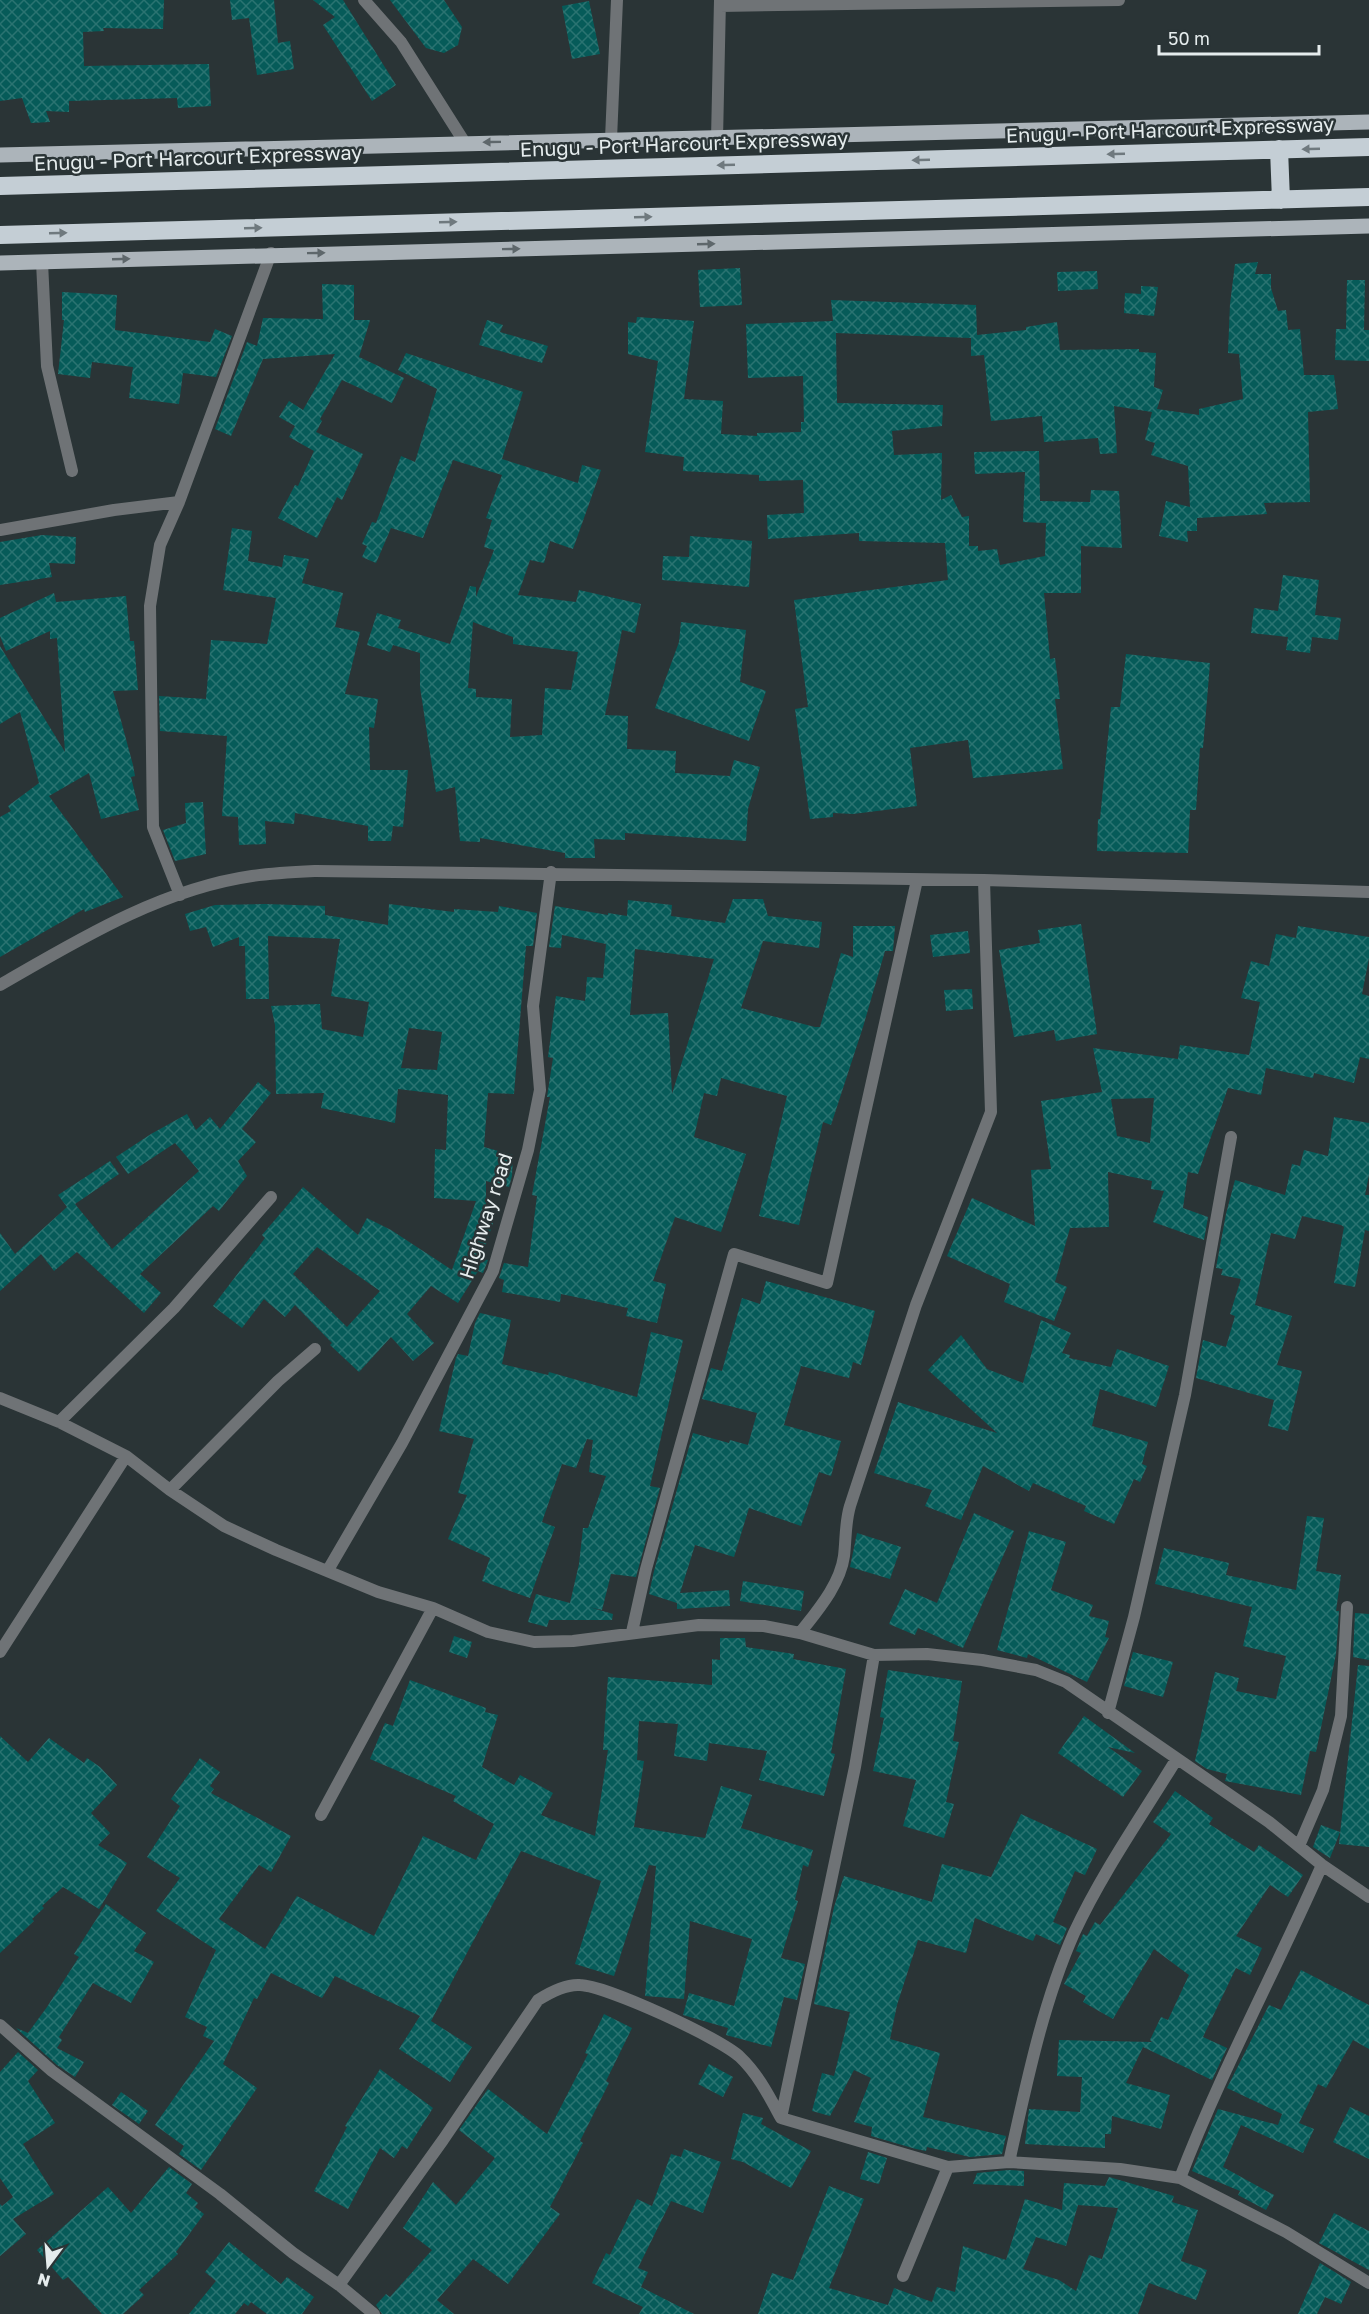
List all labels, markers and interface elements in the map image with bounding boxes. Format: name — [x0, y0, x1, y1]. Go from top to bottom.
scale bar — [1159, 18, 1320, 56]
text: 50 m — [1168, 27, 1210, 49]
street label: Enugu - Port Harcourt Expressway — [1005, 111, 1335, 147]
street label: Enugu - Port Harcourt Expressway — [519, 125, 849, 161]
one-way arrow — [482, 138, 501, 147]
street label: Enugu - Port Harcourt Expressway — [33, 139, 363, 175]
one-way arrow — [1301, 144, 1320, 153]
one-way arrow — [1106, 149, 1125, 159]
one-way arrow — [911, 155, 930, 165]
one-way arrow — [716, 161, 735, 170]
one-way arrow — [634, 212, 653, 222]
one-way arrow — [439, 218, 458, 227]
one-way arrow — [244, 223, 263, 232]
one-way arrow — [49, 228, 68, 238]
one-way arrow — [697, 239, 716, 248]
one-way arrow — [502, 244, 521, 253]
one-way arrow — [307, 248, 326, 257]
one-way arrow — [112, 254, 131, 263]
street label: Highway road — [453, 1150, 517, 1282]
north arrow — [18, 2236, 78, 2296]
text: N — [35, 2269, 52, 2292]

